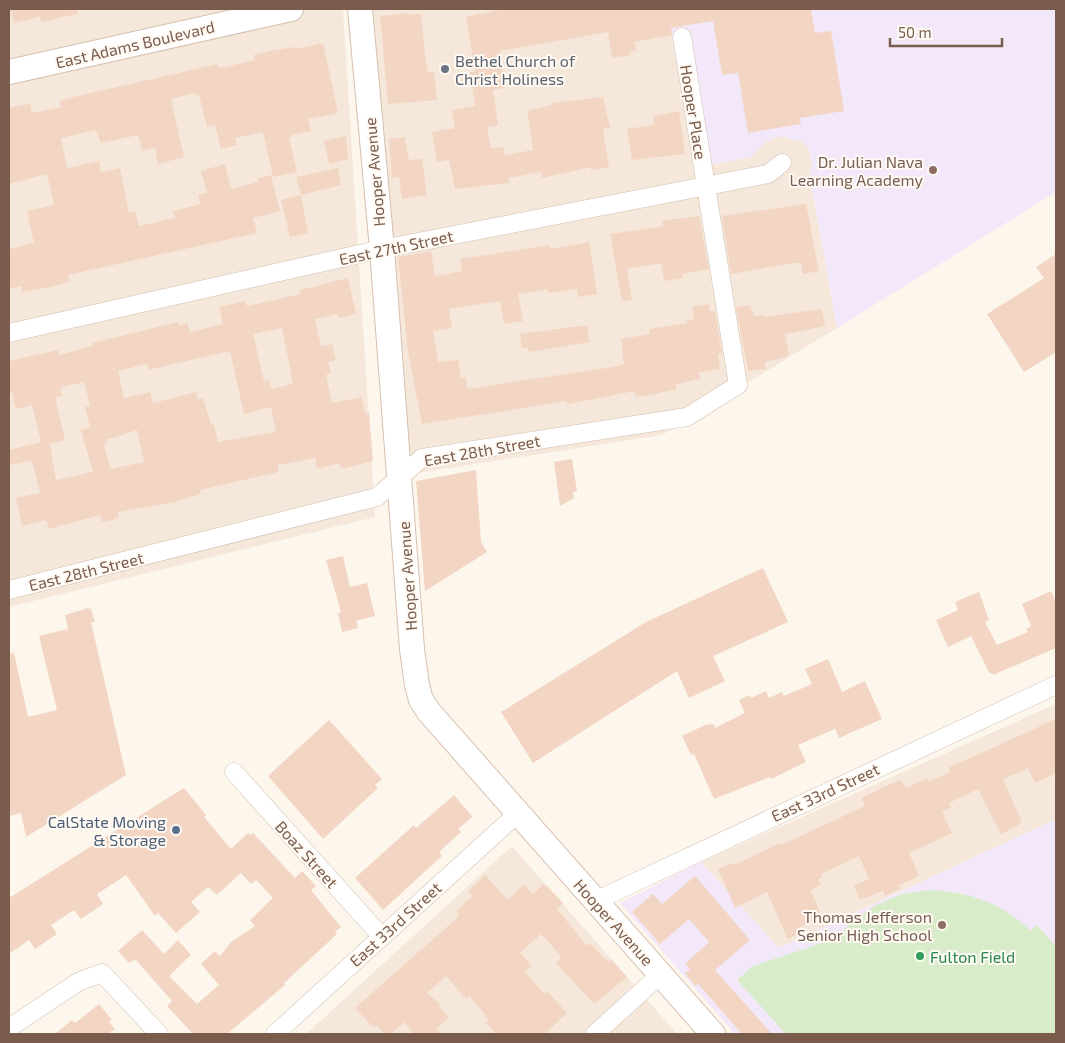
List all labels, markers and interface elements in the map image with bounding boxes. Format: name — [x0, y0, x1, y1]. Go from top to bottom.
scale bar — [890, 15, 1002, 47]
street label: East Adams Boulevard — [54, 16, 216, 72]
text: 50 m — [898, 23, 932, 41]
place label: Bethel Church of Christ Holiness — [455, 51, 576, 88]
marker: Bethel Church of Christ Holiness — [439, 63, 451, 75]
street label: Hooper Place — [677, 63, 711, 161]
street label: Hooper Avenue — [360, 117, 388, 227]
place label: Dr. Julian Nava Learning Academy — [790, 152, 924, 189]
marker: Dr. Julian Nava Learning Academy — [927, 164, 939, 176]
street label: East 27th Street — [337, 226, 455, 268]
street label: East 28th Street — [422, 430, 542, 470]
street label: Hooper Avenue — [394, 521, 420, 631]
street label: East 28th Street — [27, 548, 145, 594]
street label: East 33rd Street — [768, 759, 882, 825]
place label: CalState Moving & Storage — [48, 812, 166, 849]
street label: Boaz Street — [272, 816, 342, 892]
marker: CalState Moving & Storage — [170, 824, 182, 836]
street label: Hooper Avenue — [570, 875, 658, 969]
street label: East 33rd Street — [345, 878, 445, 970]
place label: Thomas Jefferson Senior High School — [797, 907, 932, 944]
marker: Thomas Jefferson Senior High School — [936, 919, 948, 931]
place label: Fulton Field — [930, 947, 1015, 966]
marker: Fulton Field — [914, 950, 926, 962]

